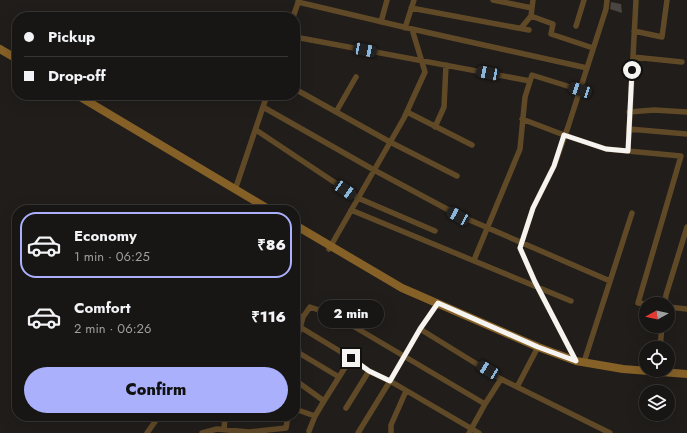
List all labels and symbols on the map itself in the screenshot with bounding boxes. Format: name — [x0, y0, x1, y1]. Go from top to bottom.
car — [352, 42, 378, 58]
route start — [623, 61, 641, 79]
car — [475, 65, 501, 81]
car — [567, 81, 593, 99]
car — [332, 178, 358, 202]
car — [445, 205, 471, 227]
north arrow — [639, 297, 675, 333]
callout: 2 min — [318, 300, 384, 328]
route end — [342, 349, 360, 367]
car — [475, 359, 501, 381]

